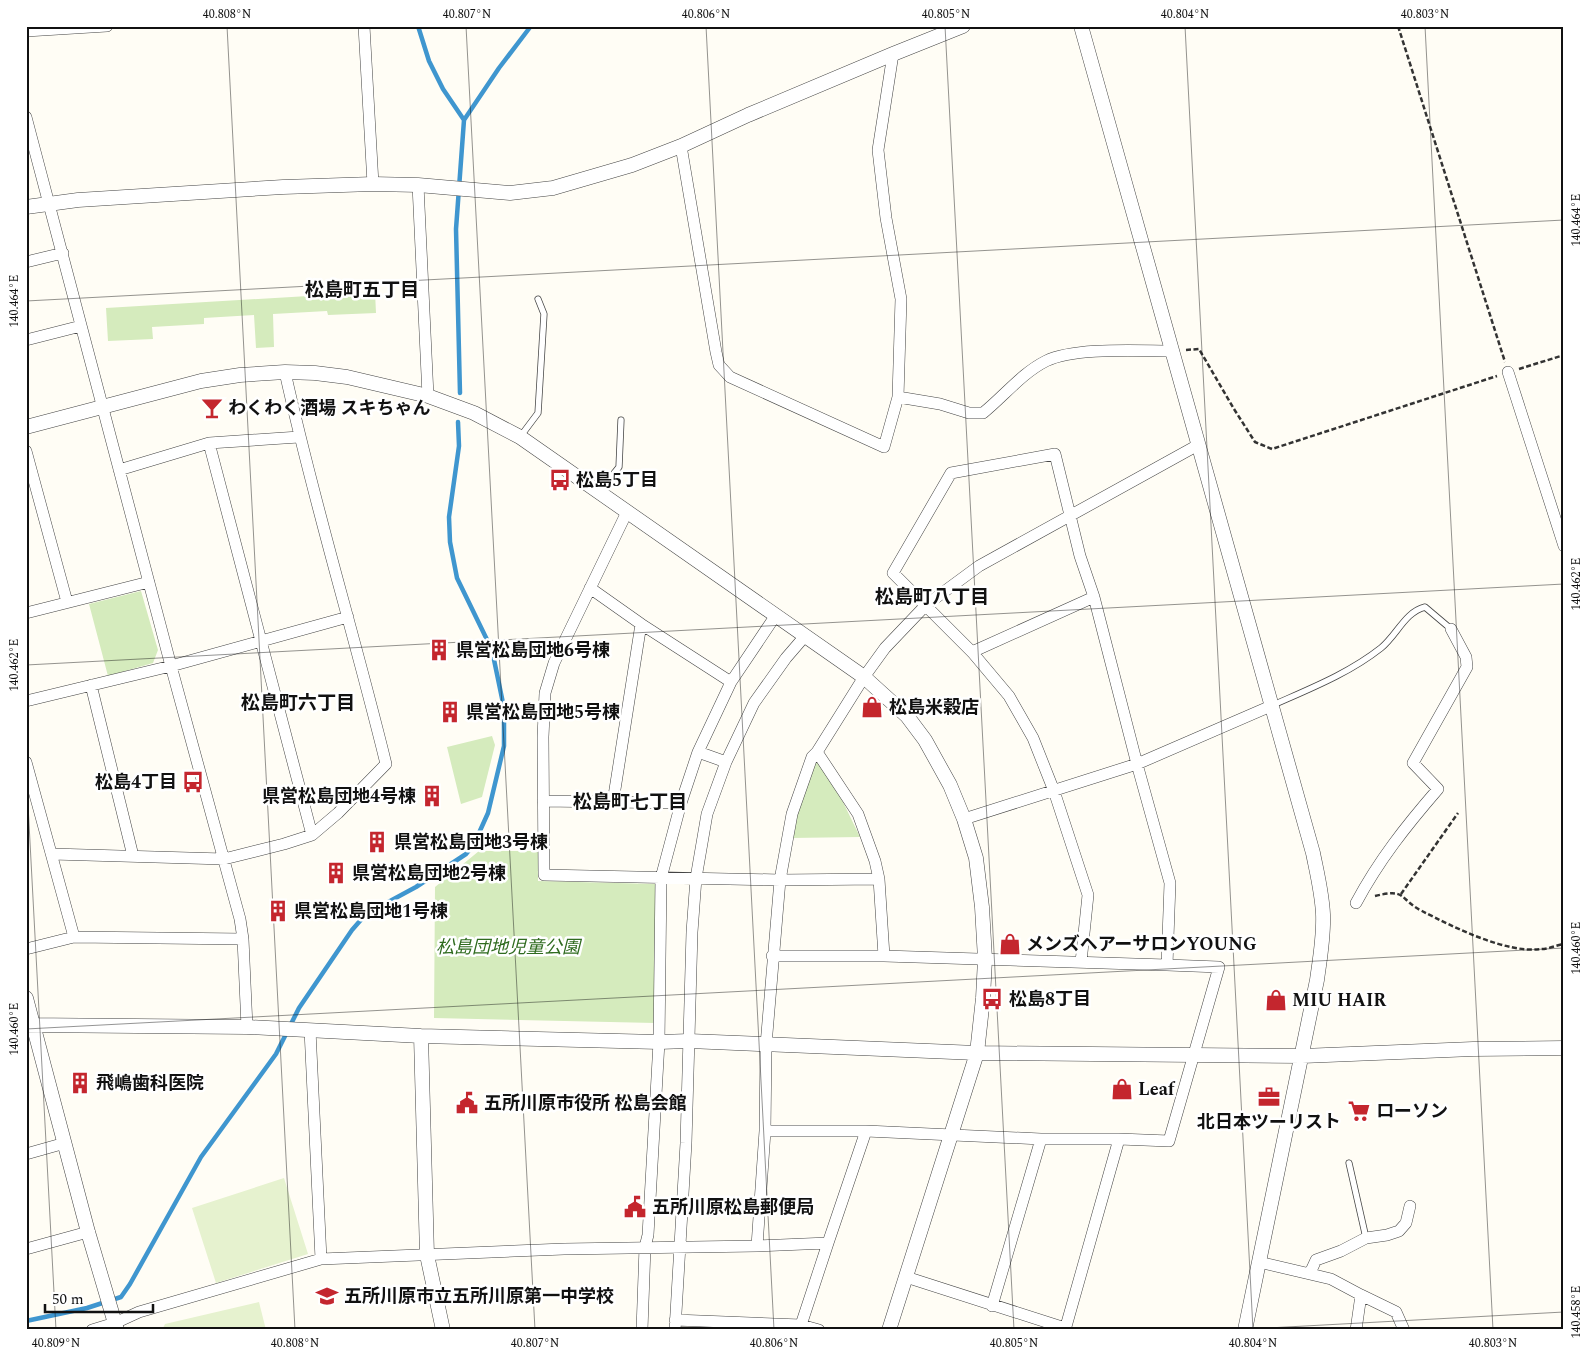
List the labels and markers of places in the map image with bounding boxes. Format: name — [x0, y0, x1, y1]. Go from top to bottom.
bar icon: わくわく酒場 スキちゃん — [199, 395, 225, 421]
place label: わくわく酒場 スキちゃん — [228, 395, 431, 422]
bus stop icon: 松島5丁目 — [547, 467, 573, 493]
place label: 松島5丁目 — [576, 467, 658, 494]
building icon: 県営松島団地6号棟 — [426, 637, 452, 663]
place label: 県営松島団地6号棟 — [456, 637, 610, 664]
shop icon: 松島米穀店 — [859, 694, 885, 720]
place label: 松島米穀店 — [889, 694, 979, 721]
building icon: 県営松島団地5号棟 — [437, 699, 463, 725]
place label: 県営松島団地5号棟 — [466, 699, 620, 726]
place label: 松島4丁目 — [95, 769, 177, 796]
bus stop icon: 松島4丁目 — [180, 769, 206, 795]
place label: 県営松島団地4号棟 — [262, 783, 416, 810]
building icon: 県営松島団地4号棟 — [419, 783, 445, 809]
building icon: 県営松島団地3号棟 — [364, 829, 390, 855]
place label: 県営松島団地3号棟 — [394, 829, 548, 856]
building icon: 県営松島団地2号棟 — [323, 860, 349, 886]
place label: 県営松島団地2号棟 — [352, 860, 506, 887]
building icon: 県営松島団地1号棟 — [265, 898, 291, 924]
place label: 県営松島団地1号棟 — [294, 898, 448, 925]
shop icon: メンズヘアーサロンYOUNG — [997, 931, 1023, 957]
place label: メンズヘアーサロンYOUNG — [1026, 931, 1257, 958]
bus stop icon: 松島8丁目 — [979, 986, 1005, 1012]
place label: 松島8丁目 — [1009, 986, 1091, 1013]
shop icon: MIU HAIR — [1263, 987, 1289, 1013]
place label: MIU HAIR — [1292, 987, 1387, 1014]
building icon: 飛嶋歯科医院 — [67, 1070, 93, 1096]
place label: 飛嶋歯科医院 — [96, 1070, 204, 1097]
shop icon: Leaf — [1109, 1076, 1135, 1102]
place label: Leaf — [1138, 1076, 1176, 1103]
office icon: 北日本ツーリスト — [1256, 1084, 1282, 1110]
public building icon: 五所川原市役所 松島会館 — [454, 1090, 480, 1116]
place label: 五所川原市役所 松島会館 — [484, 1090, 687, 1117]
supermarket icon: ローソン — [1346, 1098, 1372, 1124]
place label: ローソン — [1376, 1098, 1448, 1125]
place label: 北日本ツーリスト — [1197, 1109, 1341, 1136]
public building icon: 五所川原松島郵便局 — [622, 1194, 648, 1220]
place label: 五所川原松島郵便局 — [652, 1194, 814, 1221]
school or university icon: 五所川原市立五所川原第一中学校 — [314, 1283, 340, 1309]
place label: 五所川原市立五所川原第一中学校 — [344, 1283, 614, 1310]

